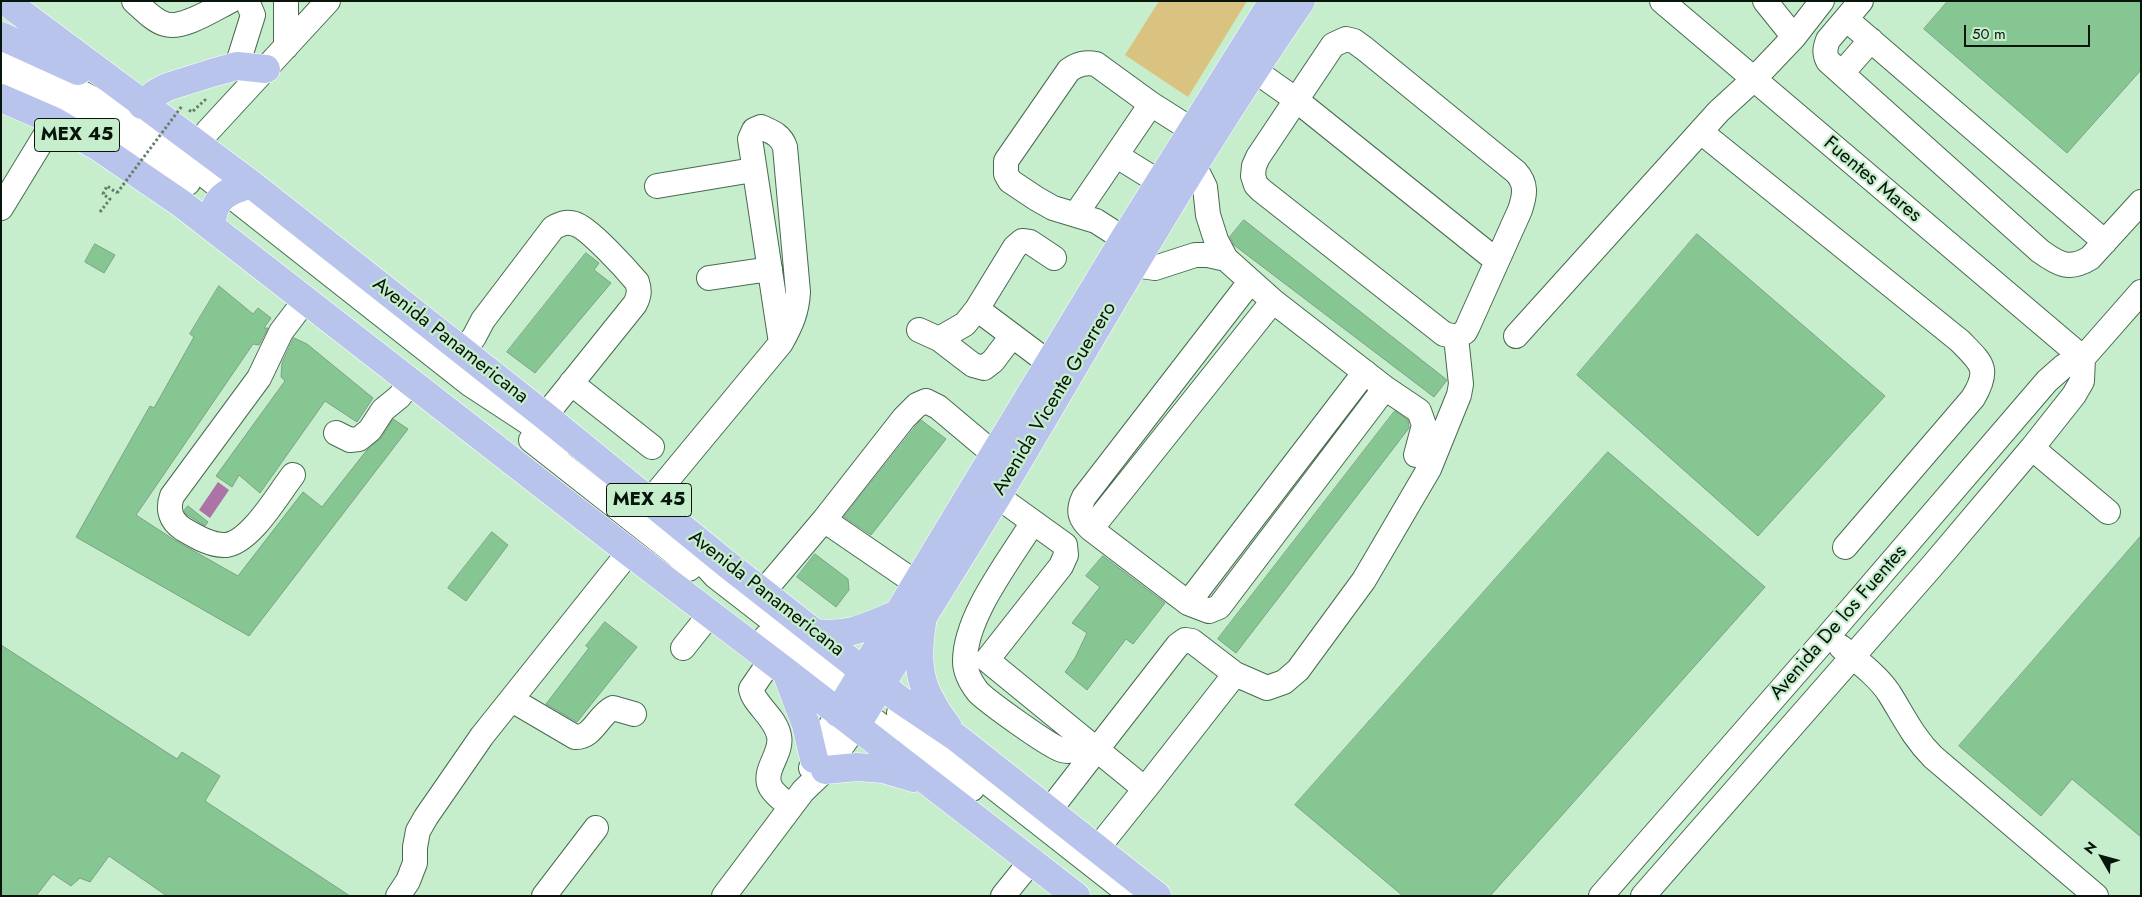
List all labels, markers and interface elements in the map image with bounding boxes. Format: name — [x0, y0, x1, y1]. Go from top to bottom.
scale bar — [1967, 15, 2093, 47]
text: 50 m — [1972, 23, 2006, 45]
road number: MEX 45 — [34, 118, 120, 152]
street label: Fuentes Mares — [1818, 132, 1926, 228]
street label: Avenida Panamericana — [367, 273, 533, 409]
street label: Avenida Vicente Guerrero — [988, 298, 1122, 500]
road number: MEX 45 — [606, 484, 692, 516]
street label: Avenida Panamericana — [683, 526, 849, 662]
street label: Avenida De los Fuentes — [1765, 541, 1913, 705]
north arrow — [2077, 832, 2127, 882]
text: N — [2079, 837, 2101, 858]

